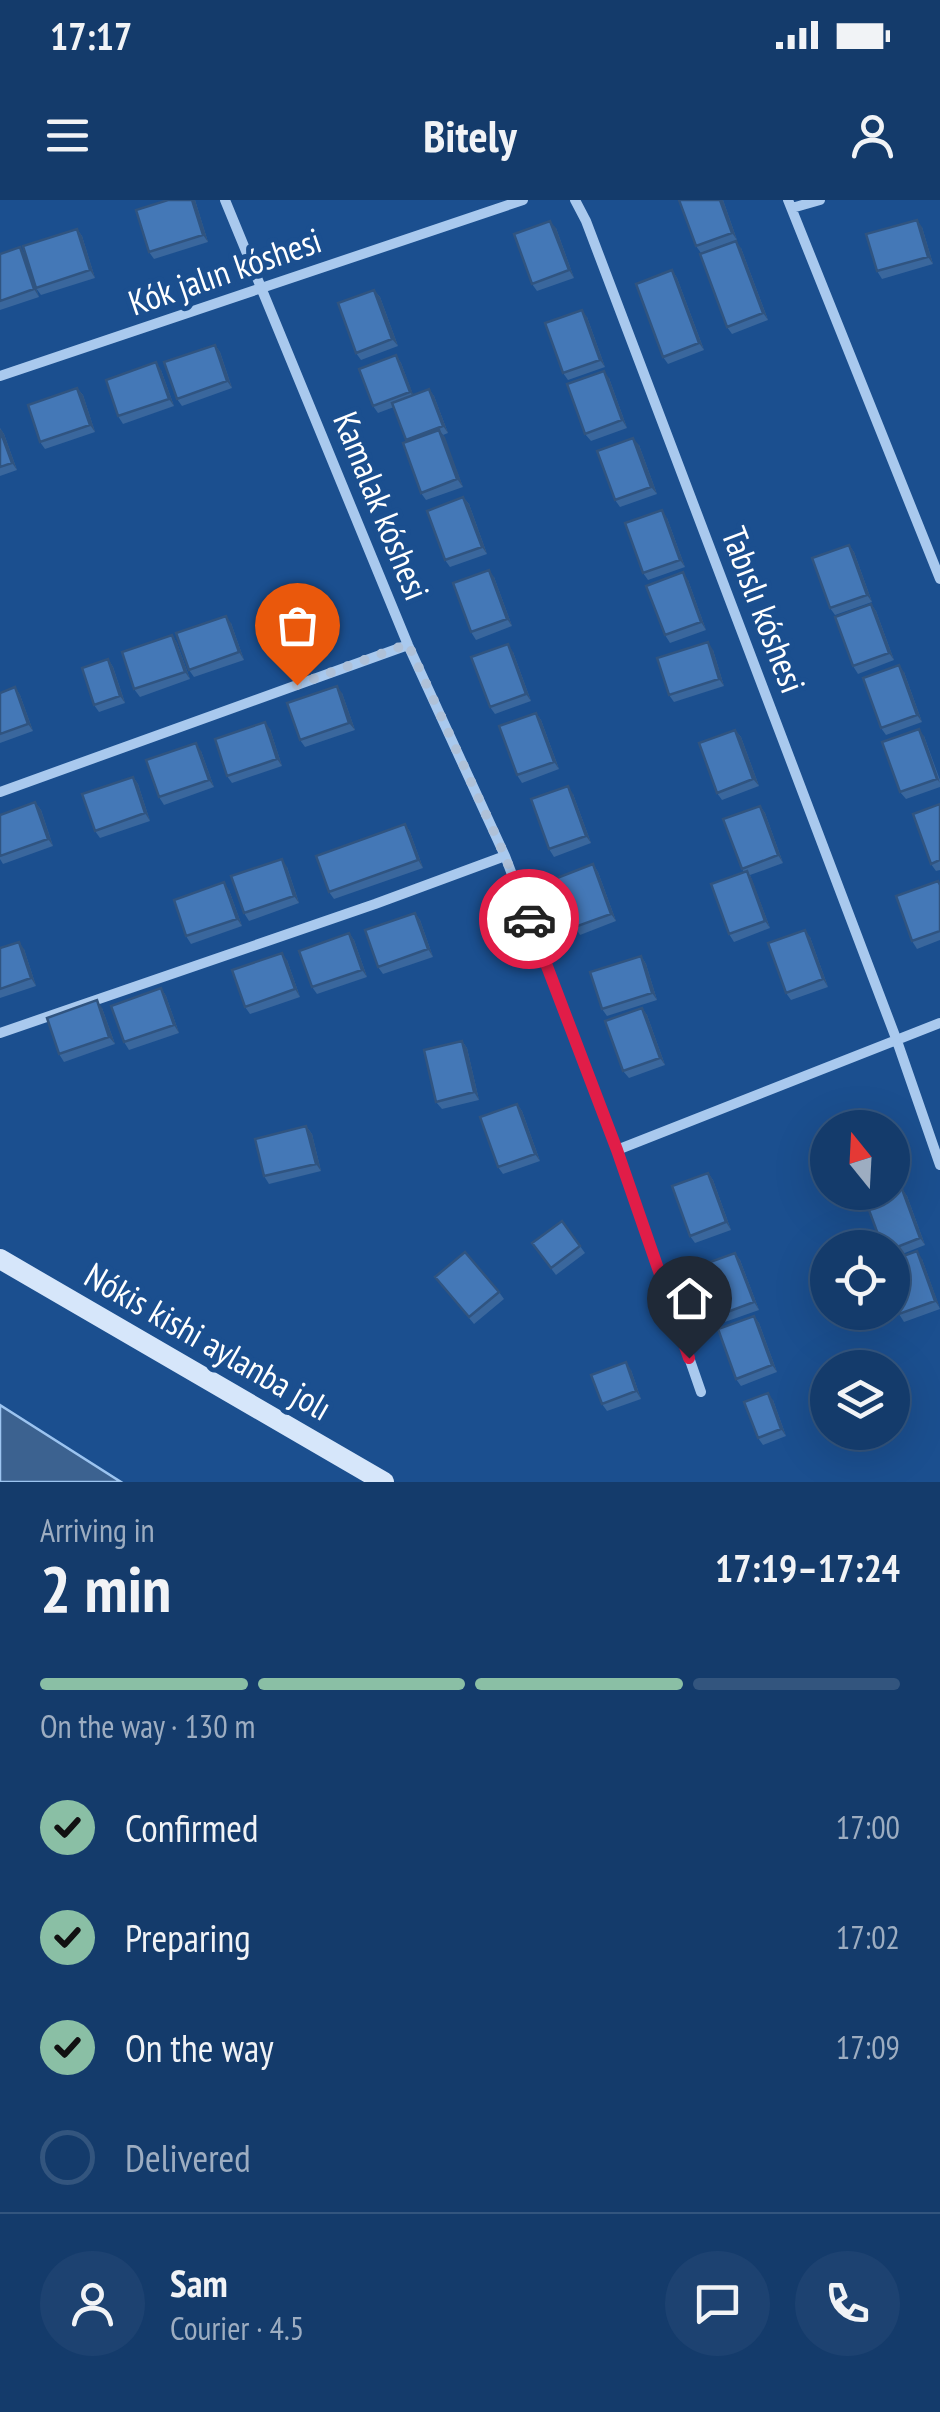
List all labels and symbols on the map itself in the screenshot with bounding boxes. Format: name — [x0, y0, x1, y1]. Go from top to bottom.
street label: Kók jalın kóshesi — [122, 217, 327, 325]
street label: Kamalak kóshesi — [323, 405, 441, 607]
street label: Tabıslı kóshesi — [711, 520, 817, 699]
pin — [255, 583, 340, 686]
courier — [479, 869, 579, 969]
north arrow — [810, 1110, 910, 1210]
street label: Nókis kishi aylanba jolı — [77, 1252, 340, 1430]
pin — [647, 1256, 732, 1359]

